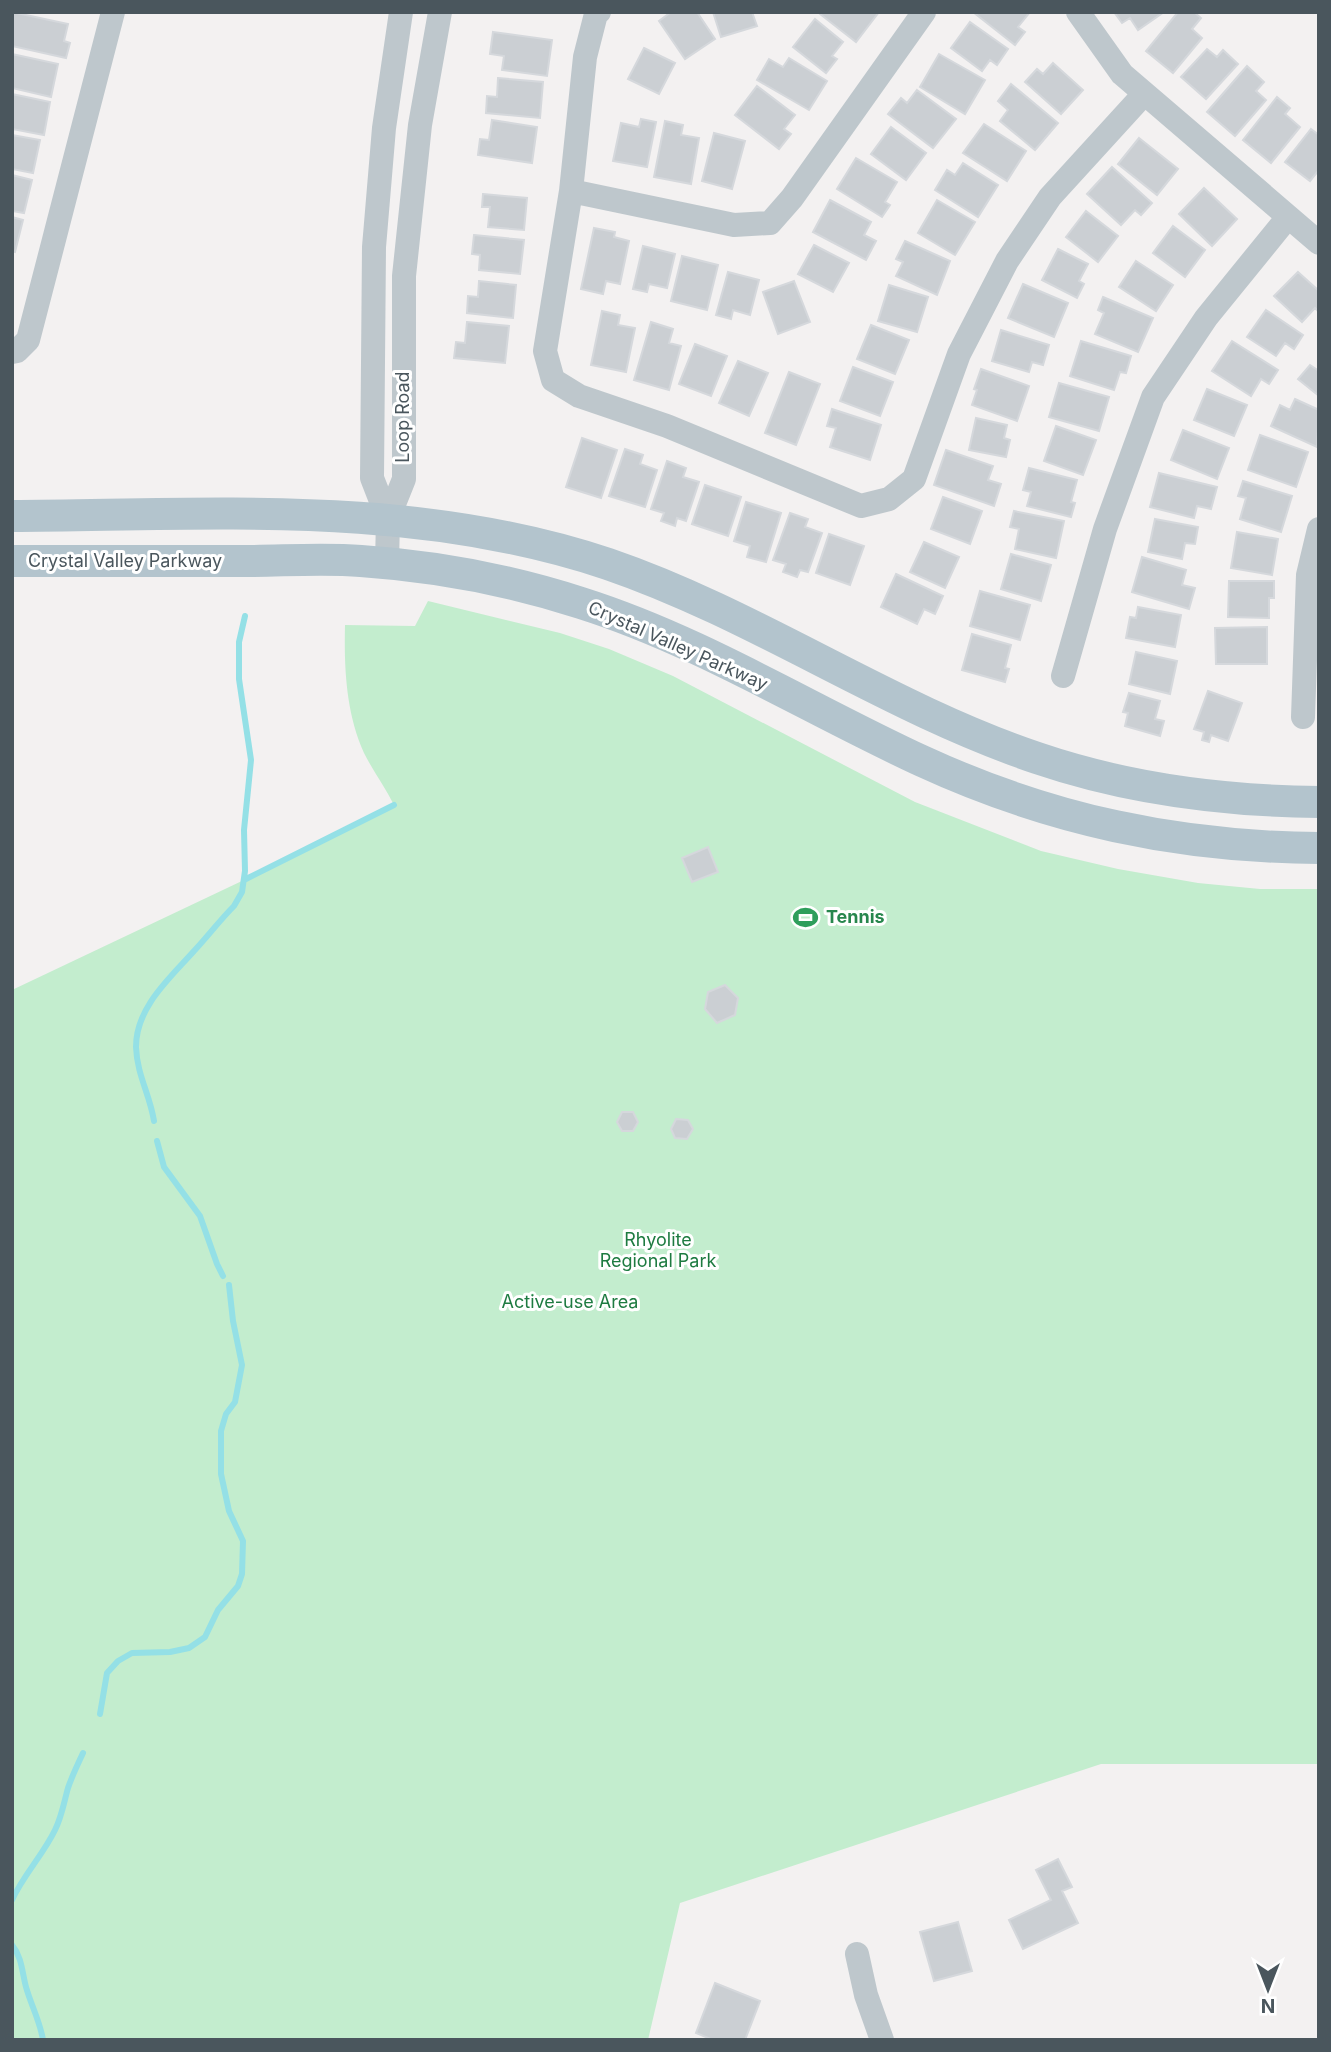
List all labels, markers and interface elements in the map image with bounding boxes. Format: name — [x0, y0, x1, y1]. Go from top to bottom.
street label: Loop Road — [392, 371, 413, 463]
street label: Crystal Valley Parkway — [28, 550, 222, 571]
street label: Crystal Valley Parkway — [585, 596, 771, 695]
sports icon: Tennis — [792, 903, 820, 931]
place label: Tennis — [826, 906, 885, 927]
park label: Rhyolite Regional Park — [600, 1229, 716, 1271]
park label: Active-use Area — [502, 1291, 638, 1312]
north arrow — [1233, 1954, 1303, 2024]
text: N — [1261, 1994, 1275, 2017]

